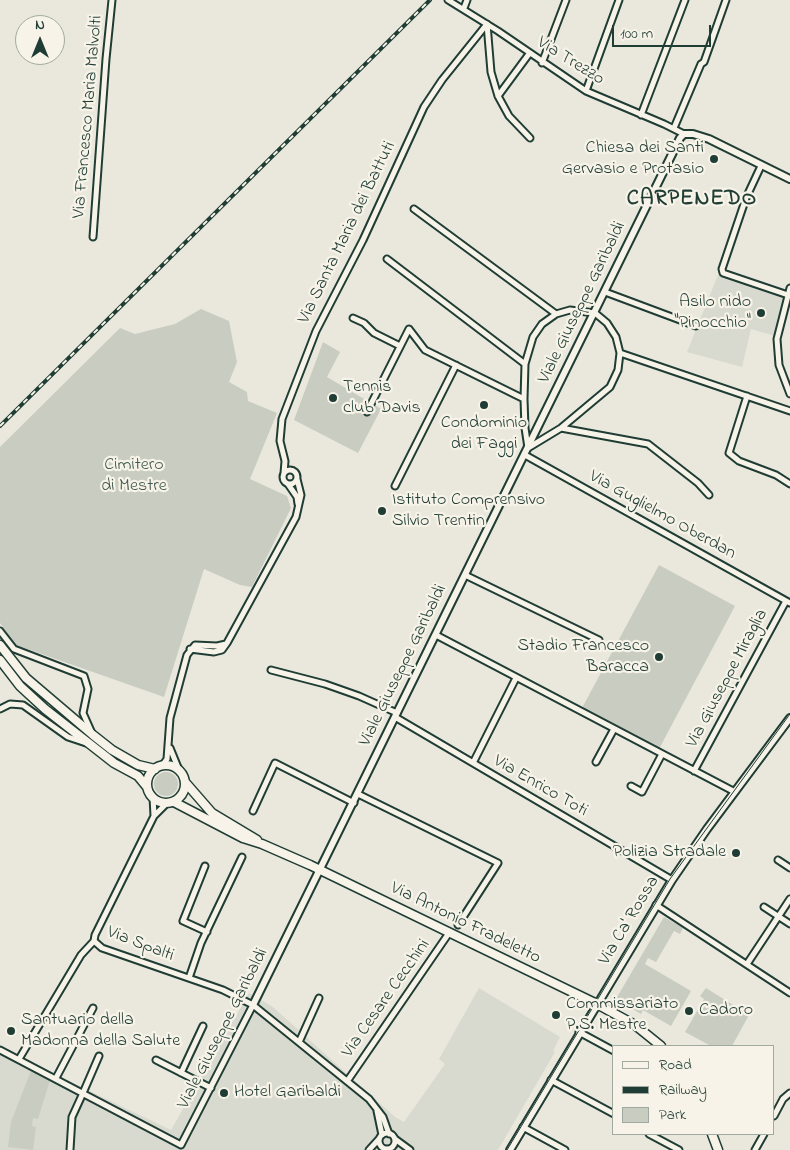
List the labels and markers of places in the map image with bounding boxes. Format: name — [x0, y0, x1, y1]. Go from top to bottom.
place label: Chiesa dei Santi Gervasio e Protasio — [562, 138, 704, 180]
marker: Chiesa dei Santi Gervasio e Protasio — [708, 153, 720, 165]
place label: Asilo nido "Pinocchio" — [675, 292, 751, 334]
marker: Asilo nido "Pinocchio" — [755, 307, 767, 319]
place label: Tennis club Davis — [343, 377, 421, 419]
marker: Tennis club Davis — [327, 392, 339, 404]
marker: Condominio dei Faggi — [478, 399, 490, 411]
place label: Condominio dei Faggi — [441, 413, 527, 456]
place label: Istituto Comprensivo Silvio Trentin — [392, 490, 545, 532]
marker: Istituto Comprensivo Silvio Trentin — [376, 505, 388, 517]
place label: Stadio Francesco Baracca — [517, 636, 649, 679]
marker: Stadio Francesco Baracca — [653, 651, 665, 663]
place label: Polizia Stradale — [613, 842, 726, 864]
marker: Polizia Stradale — [730, 847, 742, 859]
place label: Commissariato P.S. Mestre — [566, 994, 678, 1036]
place label: Cadoro — [699, 1000, 753, 1022]
marker: Cadoro — [683, 1005, 695, 1017]
marker: Commissariato P.S. Mestre — [550, 1009, 562, 1021]
place label: Santuario della Madonna della Salute — [21, 1010, 180, 1052]
marker: Santuario della Madonna della Salute — [5, 1025, 17, 1037]
place label: Hotel Garibaldi — [234, 1082, 341, 1104]
marker: Hotel Garibaldi — [218, 1087, 230, 1099]

